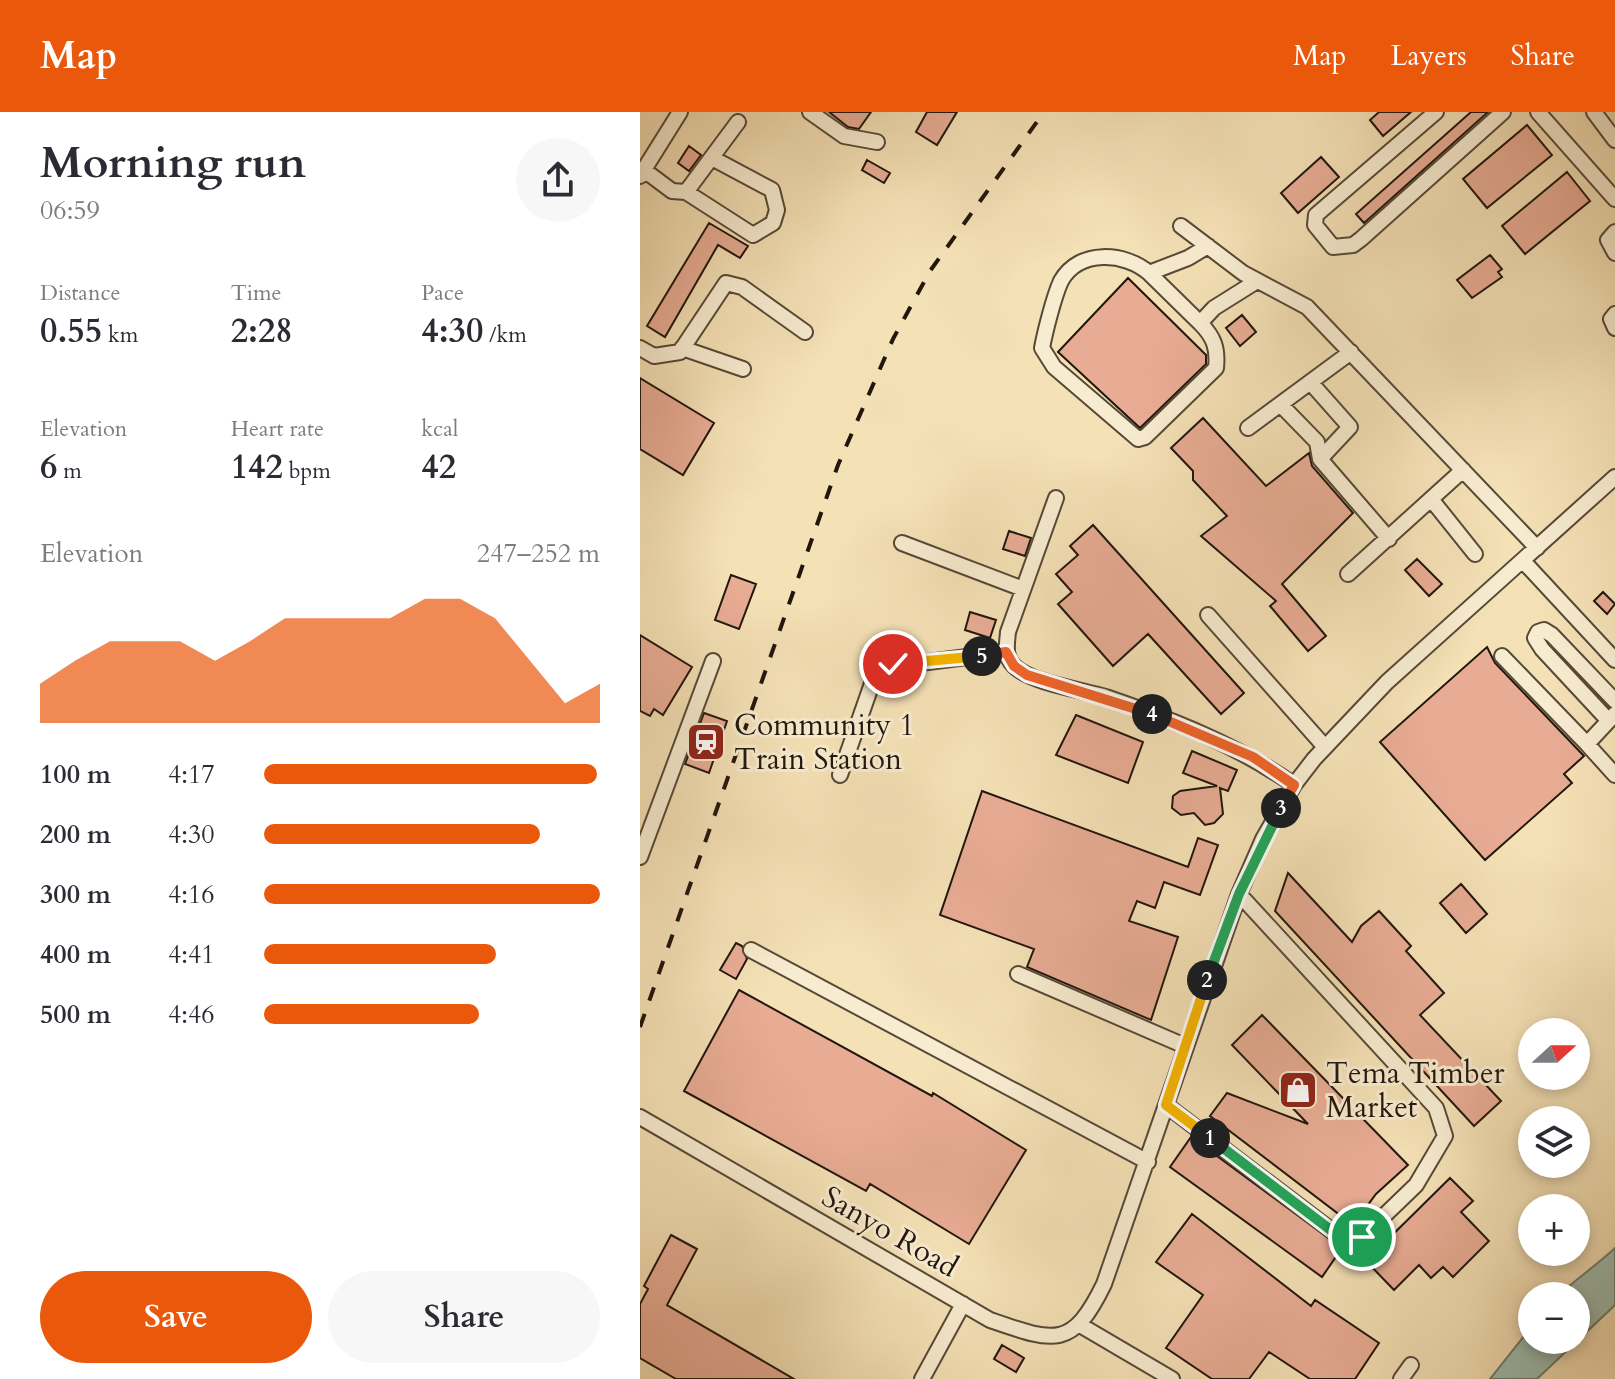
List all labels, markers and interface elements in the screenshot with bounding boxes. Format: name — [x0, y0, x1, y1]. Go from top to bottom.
text: Map — [40, 30, 117, 82]
text: Map — [1293, 37, 1346, 75]
text: Layers — [1390, 37, 1467, 75]
text: Share — [1511, 37, 1575, 75]
text: Morning run — [40, 133, 306, 193]
button: share — [516, 138, 600, 222]
text: 06:59 — [40, 193, 100, 228]
text: Distance — [40, 278, 120, 308]
text: Time — [231, 278, 282, 308]
text: Pace — [421, 278, 464, 308]
text: 0.55 — [40, 308, 102, 354]
text: 2:28 — [231, 308, 293, 354]
text: 4:30 — [421, 308, 483, 354]
text: km — [102, 320, 138, 350]
text: /km — [483, 320, 527, 350]
text: Elevation — [40, 414, 127, 444]
text: Heart rate — [231, 414, 324, 444]
text: kcal — [421, 414, 458, 444]
text: 6 — [40, 444, 57, 490]
text: 142 — [231, 444, 283, 490]
text: 42 — [421, 444, 456, 490]
text: m — [57, 456, 82, 486]
text: bpm — [283, 456, 331, 486]
text: Elevation — [40, 536, 143, 571]
text: 247–252 m — [477, 536, 600, 571]
pin — [859, 630, 927, 698]
pin: 5 — [962, 636, 1002, 676]
text: 5 — [976, 641, 988, 671]
icon: check — [871, 642, 915, 686]
pin: 4 — [1132, 694, 1172, 734]
text: 4 — [1146, 699, 1158, 729]
place label: Community 1 Train Station — [734, 705, 915, 780]
station icon: Community 1 Train Station — [685, 721, 727, 763]
text: 100 m — [40, 757, 111, 792]
text: 4:17 — [168, 757, 215, 792]
pin: 3 — [1261, 788, 1301, 828]
text: 3 — [1275, 793, 1287, 823]
text: 200 m — [40, 817, 111, 852]
text: 4:30 — [168, 817, 215, 852]
text: 300 m — [40, 877, 111, 912]
text: 4:16 — [168, 877, 215, 912]
text: 400 m — [40, 937, 111, 972]
text: 4:41 — [168, 937, 215, 972]
pin: 2 — [1187, 960, 1227, 1000]
text: 2 — [1201, 965, 1213, 995]
text: 500 m — [40, 997, 111, 1032]
text: 4:46 — [168, 997, 215, 1032]
north arrow — [1518, 1018, 1590, 1090]
map controls — [1518, 1018, 1590, 1354]
place label: Tema Timber Market — [1326, 1053, 1505, 1128]
shop icon: Tema Timber Market — [1277, 1069, 1319, 1111]
button: layers — [1518, 1106, 1590, 1178]
pin: 1 — [1190, 1118, 1230, 1158]
text: 1 — [1204, 1123, 1216, 1153]
street label: Sanyo Road — [814, 1176, 966, 1288]
button: + — [1518, 1194, 1590, 1266]
pin — [1328, 1203, 1396, 1271]
icon: arrive — [1340, 1215, 1384, 1259]
button: Save — [40, 1271, 312, 1363]
button: Share — [328, 1271, 600, 1363]
button: − — [1518, 1282, 1590, 1354]

